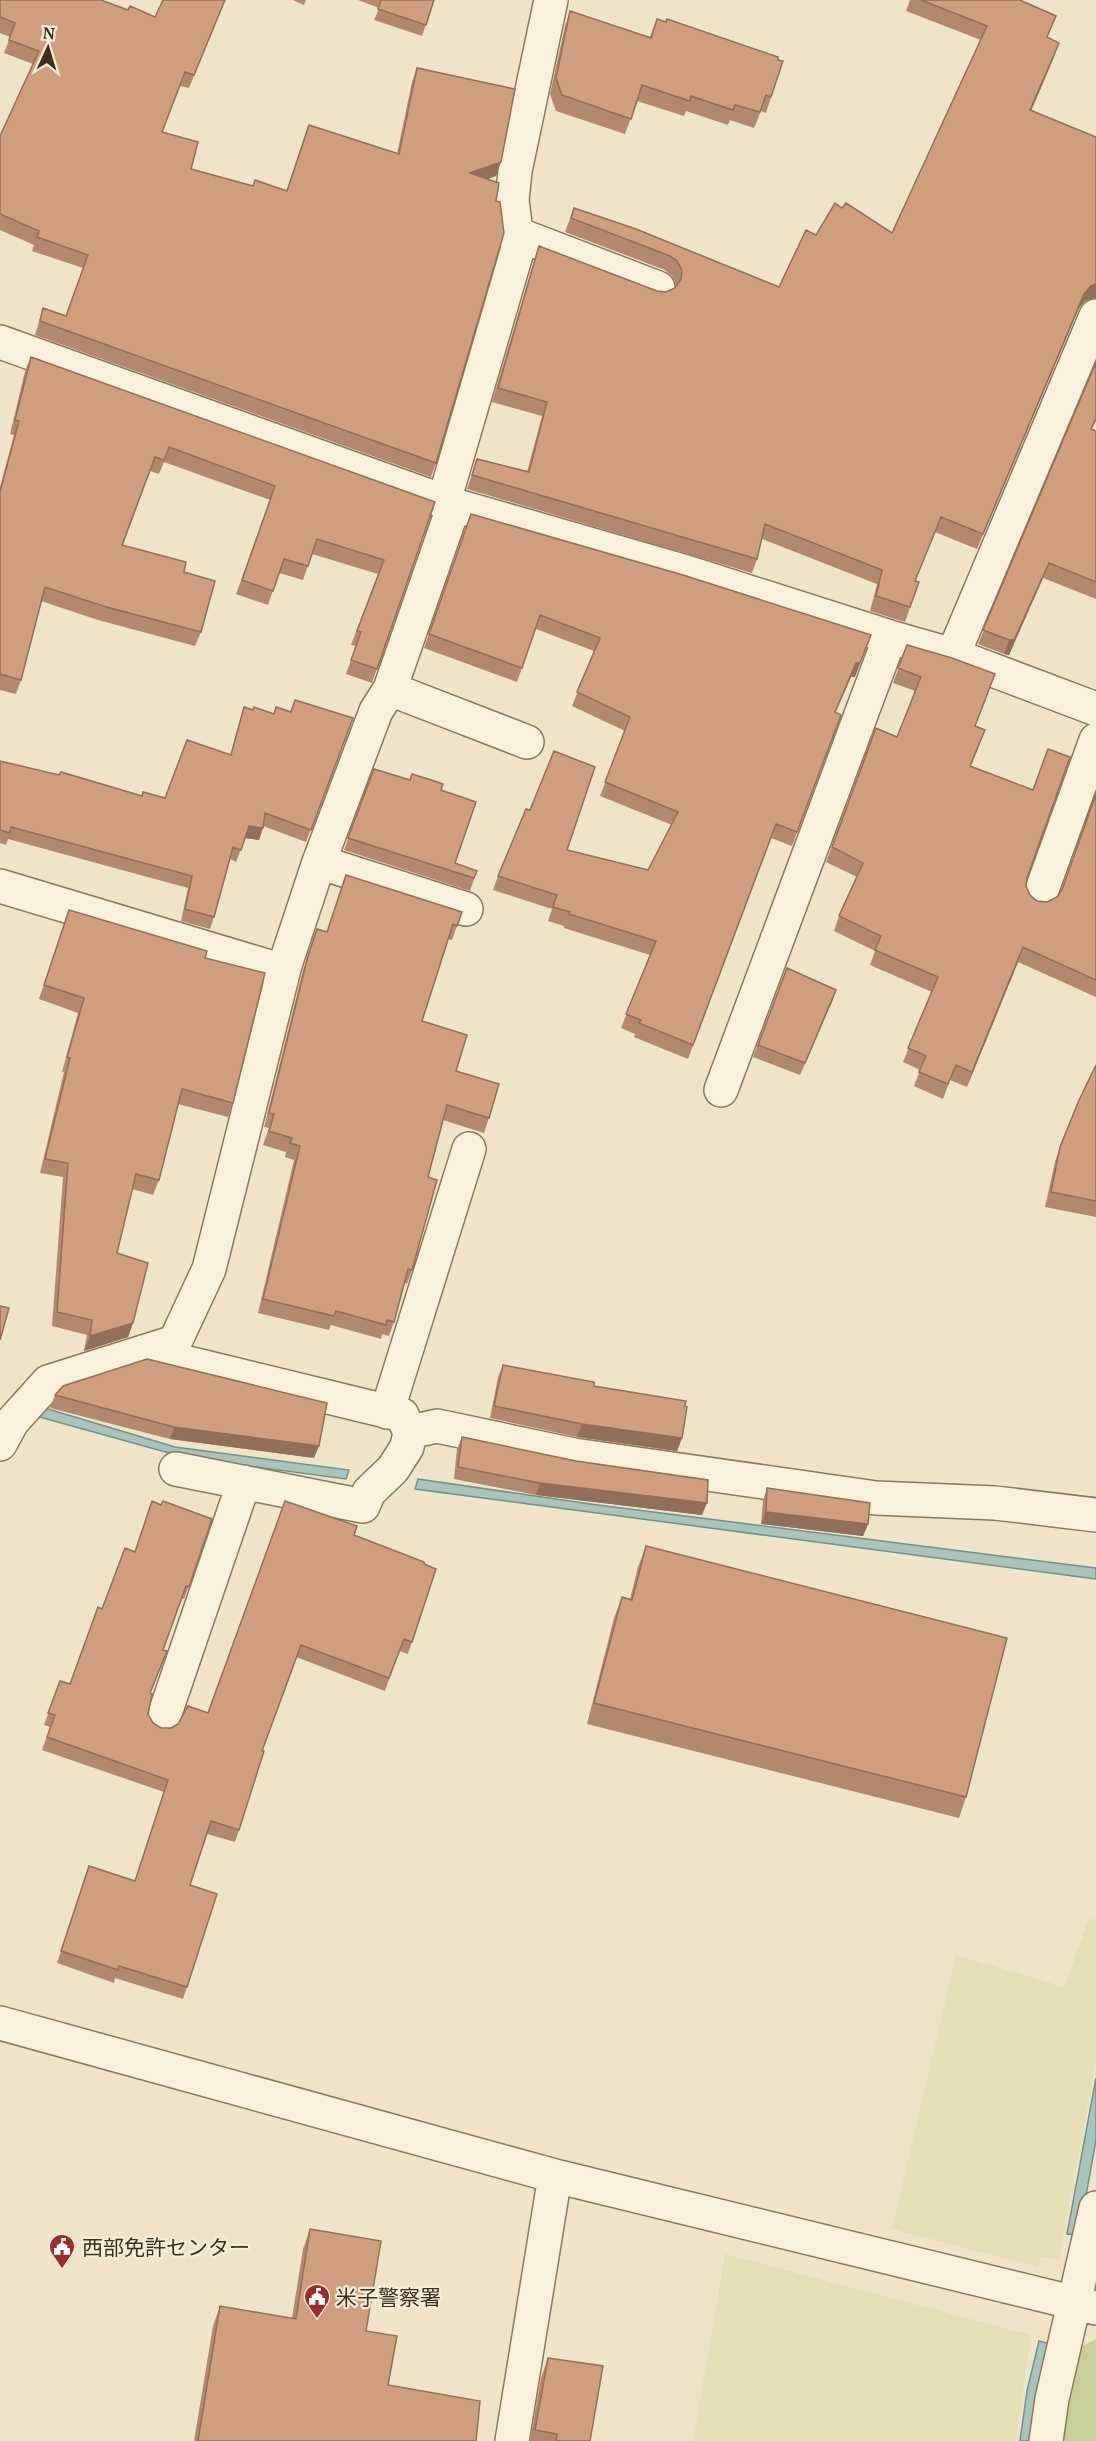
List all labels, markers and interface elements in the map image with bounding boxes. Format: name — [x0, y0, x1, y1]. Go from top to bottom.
north arrow — [18, 18, 78, 78]
text: N — [42, 22, 56, 44]
public building icon: 西部免許センター — [47, 2232, 77, 2270]
place label: 西部免許センター — [82, 2233, 250, 2261]
public building icon: 米子警察署 — [302, 2282, 332, 2320]
place label: 米子警察署 — [336, 2283, 441, 2311]

